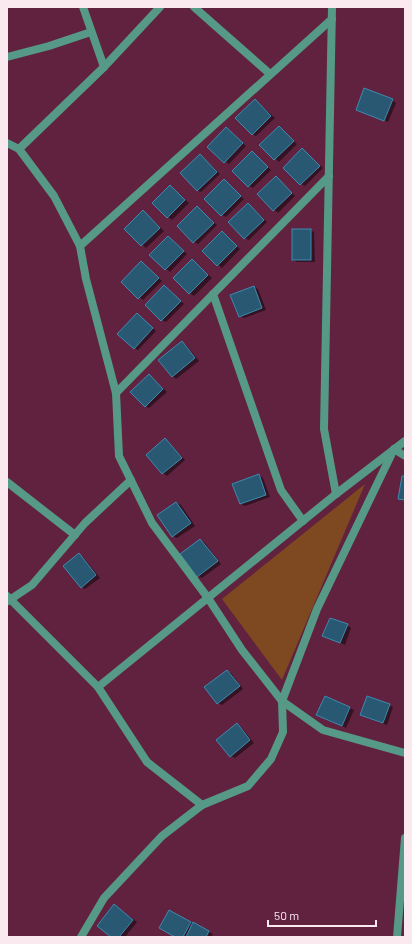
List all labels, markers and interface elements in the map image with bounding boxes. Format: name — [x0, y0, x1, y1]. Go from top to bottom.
scale bar — [268, 902, 376, 928]
text: 50 m — [274, 908, 299, 922]

